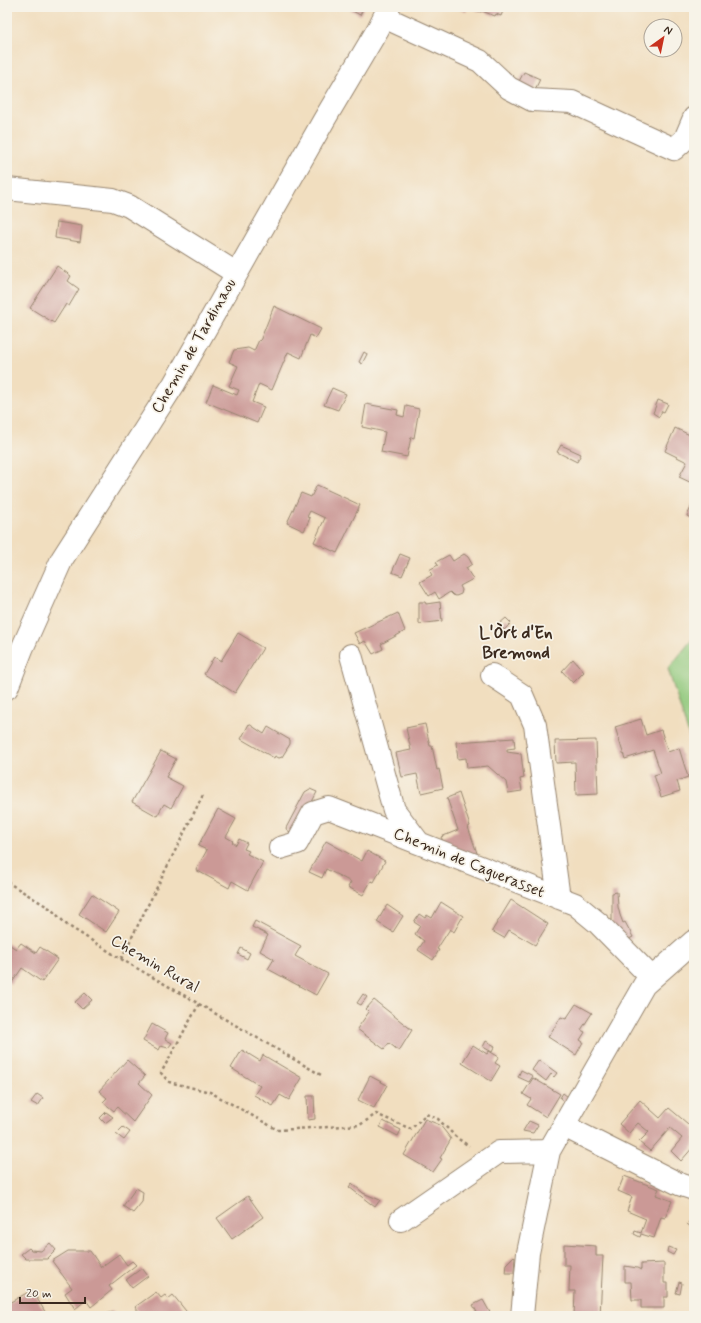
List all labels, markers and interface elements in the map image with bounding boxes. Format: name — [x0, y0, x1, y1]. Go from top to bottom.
north arrow — [643, 18, 683, 58]
text: N — [661, 23, 675, 38]
street label: Chemin de Tardinaou — [147, 275, 241, 417]
district label: L'Òrt d'En Bremond — [479, 622, 553, 664]
street label: Chemin de Caguerasset — [390, 823, 548, 903]
street label: Chemin Rural — [107, 930, 203, 998]
scale bar — [20, 1279, 85, 1305]
text: 20 m — [26, 1286, 52, 1302]

